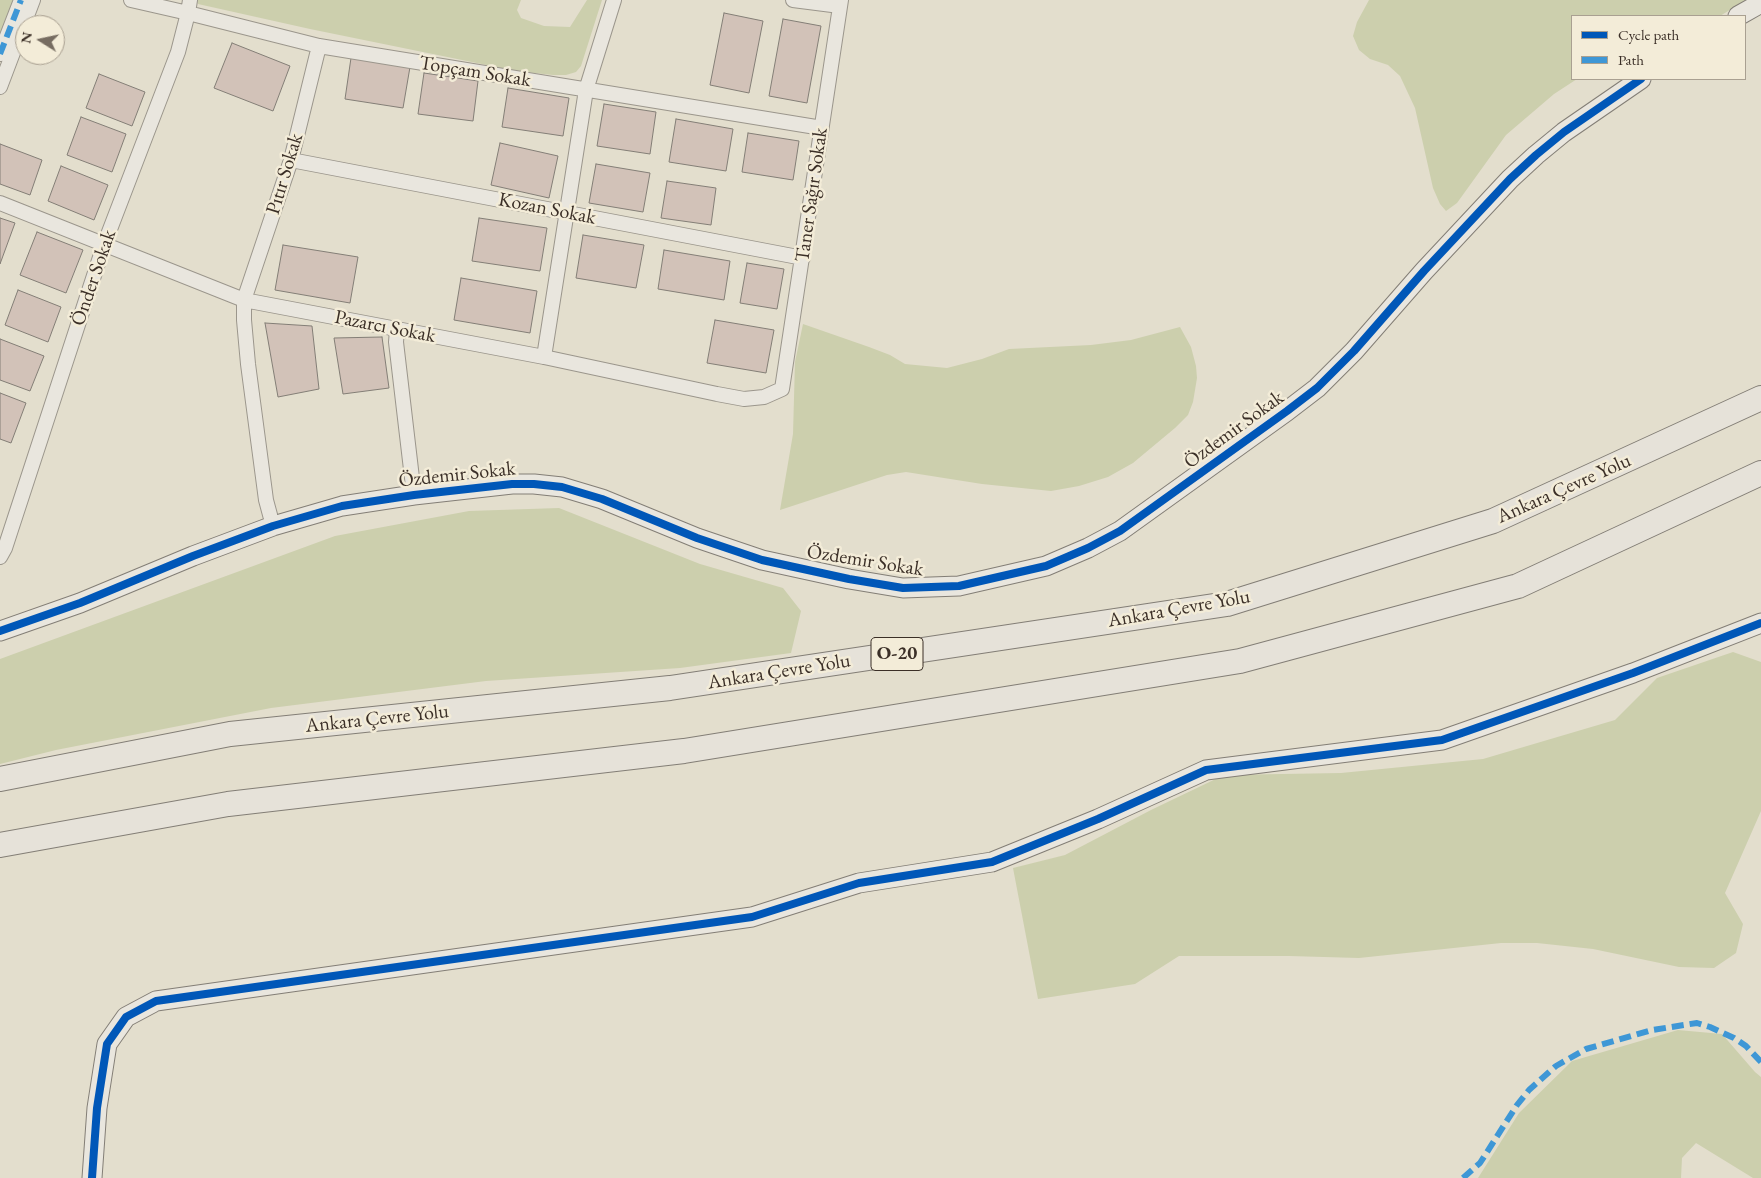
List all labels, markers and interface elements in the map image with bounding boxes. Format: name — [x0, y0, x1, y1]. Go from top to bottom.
north arrow — [15, 15, 65, 65]
legend — [1571, 15, 1746, 80]
text: Cycle path — [1618, 25, 1679, 44]
text: N — [16, 30, 36, 45]
text: Path — [1618, 50, 1644, 69]
street label: Topçam Sokak — [418, 51, 532, 93]
street label: Taner Sağır Sokak — [791, 126, 833, 264]
street label: Pıtır Sokak — [261, 131, 309, 217]
street label: Kozan Sokak — [496, 188, 598, 230]
street label: Önder Sokak — [66, 227, 122, 329]
street label: Pazarcı Sokak — [333, 305, 437, 349]
street label: Özdemir Sokak — [1179, 386, 1289, 474]
street label: Ankara Çevre Yolu — [1493, 449, 1635, 529]
street label: Özdemir Sokak — [397, 457, 517, 493]
street label: Özdemir Sokak — [805, 540, 925, 582]
street label: Ankara Çevre Yolu — [1106, 585, 1252, 633]
road number: O-20 — [871, 638, 923, 671]
street label: Ankara Çevre Yolu — [706, 649, 852, 695]
street label: Ankara Çevre Yolu — [304, 700, 450, 738]

